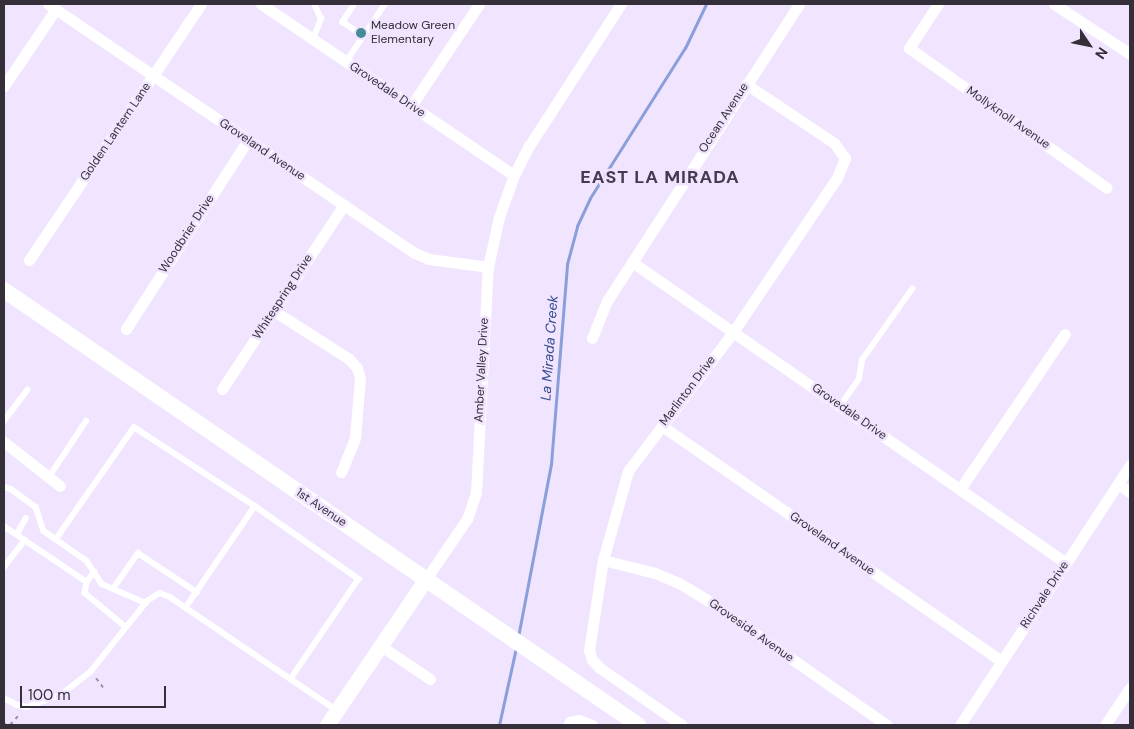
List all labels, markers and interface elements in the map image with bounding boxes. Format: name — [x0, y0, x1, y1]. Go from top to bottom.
place label: Meadow Green Elementary — [371, 19, 455, 47]
north arrow — [1064, 20, 1114, 70]
marker: Meadow Green Elementary — [355, 27, 367, 39]
text: N — [1091, 44, 1112, 63]
street label: Grovedale Drive — [346, 59, 428, 121]
street label: Golden Lantern Lane — [78, 80, 154, 184]
street label: Ocean Avenue — [696, 80, 752, 156]
street label: Mollyknoll Avenue — [963, 84, 1053, 152]
street label: Groveland Avenue — [216, 116, 308, 184]
district label: EAST LA MIRADA — [578, 166, 742, 188]
street label: Woodbrier Drive — [156, 192, 218, 276]
street label: Whitespring Drive — [250, 252, 316, 342]
water label: La Mirada Creek — [537, 295, 561, 401]
street label: Amber Valley Drive — [472, 317, 492, 423]
street label: Marlinton Drive — [657, 353, 719, 429]
street label: Grovedale Drive — [809, 381, 889, 443]
street label: 1st Avenue — [293, 486, 349, 530]
street label: Groveland Avenue — [787, 509, 877, 579]
street label: Richvale Drive — [1018, 559, 1072, 631]
street label: Groveside Avenue — [706, 596, 796, 666]
scale bar — [22, 676, 169, 708]
text: 100 m — [28, 685, 71, 705]

